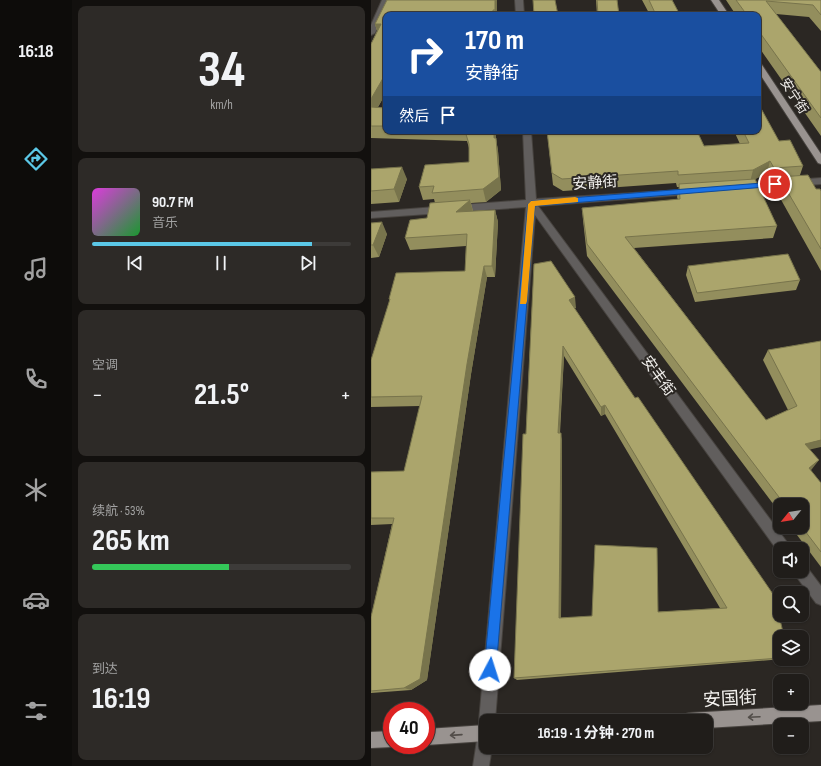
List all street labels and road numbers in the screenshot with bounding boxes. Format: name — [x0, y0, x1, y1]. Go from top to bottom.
street label: 安宁街 — [777, 75, 811, 117]
street label: 安静街 — [572, 172, 618, 194]
street label: 安丰街 — [637, 352, 679, 400]
street label: 安国街 — [702, 687, 758, 711]

